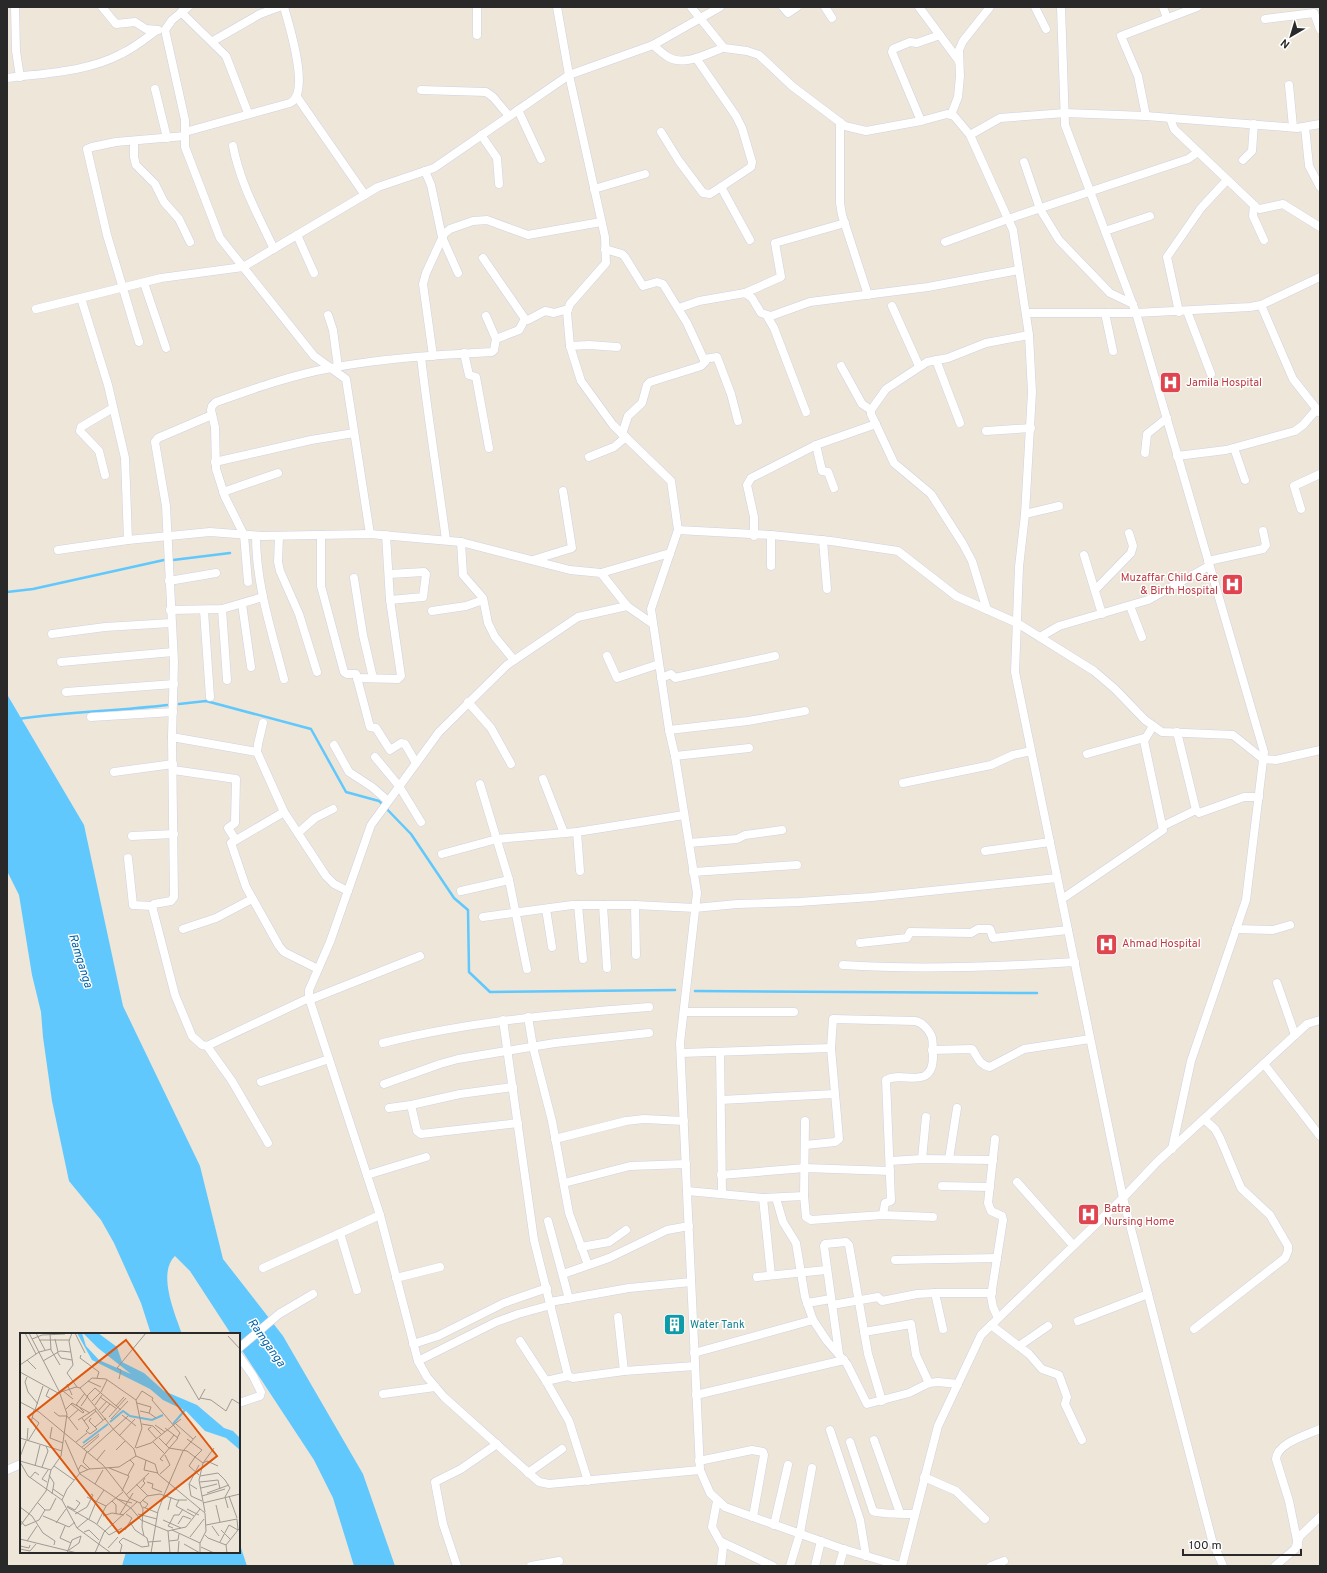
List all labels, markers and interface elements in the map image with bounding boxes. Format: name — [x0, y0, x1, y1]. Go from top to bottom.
north arrow — [1271, 16, 1311, 56]
text: N — [1278, 35, 1293, 51]
hospital icon: Jamila Hospital — [1157, 370, 1183, 396]
place label: Jamila Hospital — [1186, 376, 1262, 390]
place label: Muzaffar Child Care & Birth Hospital — [1121, 571, 1218, 598]
hospital icon: Muzaffar Child Care & Birth Hospital — [1220, 571, 1246, 597]
hospital icon: Ahmad Hospital — [1093, 931, 1119, 957]
water label: Ramganga — [64, 932, 96, 991]
place label: Ahmad Hospital — [1122, 937, 1201, 951]
hospital icon: Batra Nursing Home — [1075, 1202, 1101, 1228]
place label: Batra Nursing Home — [1104, 1202, 1175, 1229]
building icon: Water Tank — [661, 1312, 687, 1338]
water label: Ramganga — [243, 1316, 289, 1371]
place label: Water Tank — [690, 1318, 745, 1332]
inset map — [20, 1333, 240, 1553]
scale bar — [1183, 1531, 1301, 1557]
text: 100 m — [1189, 1538, 1222, 1554]

